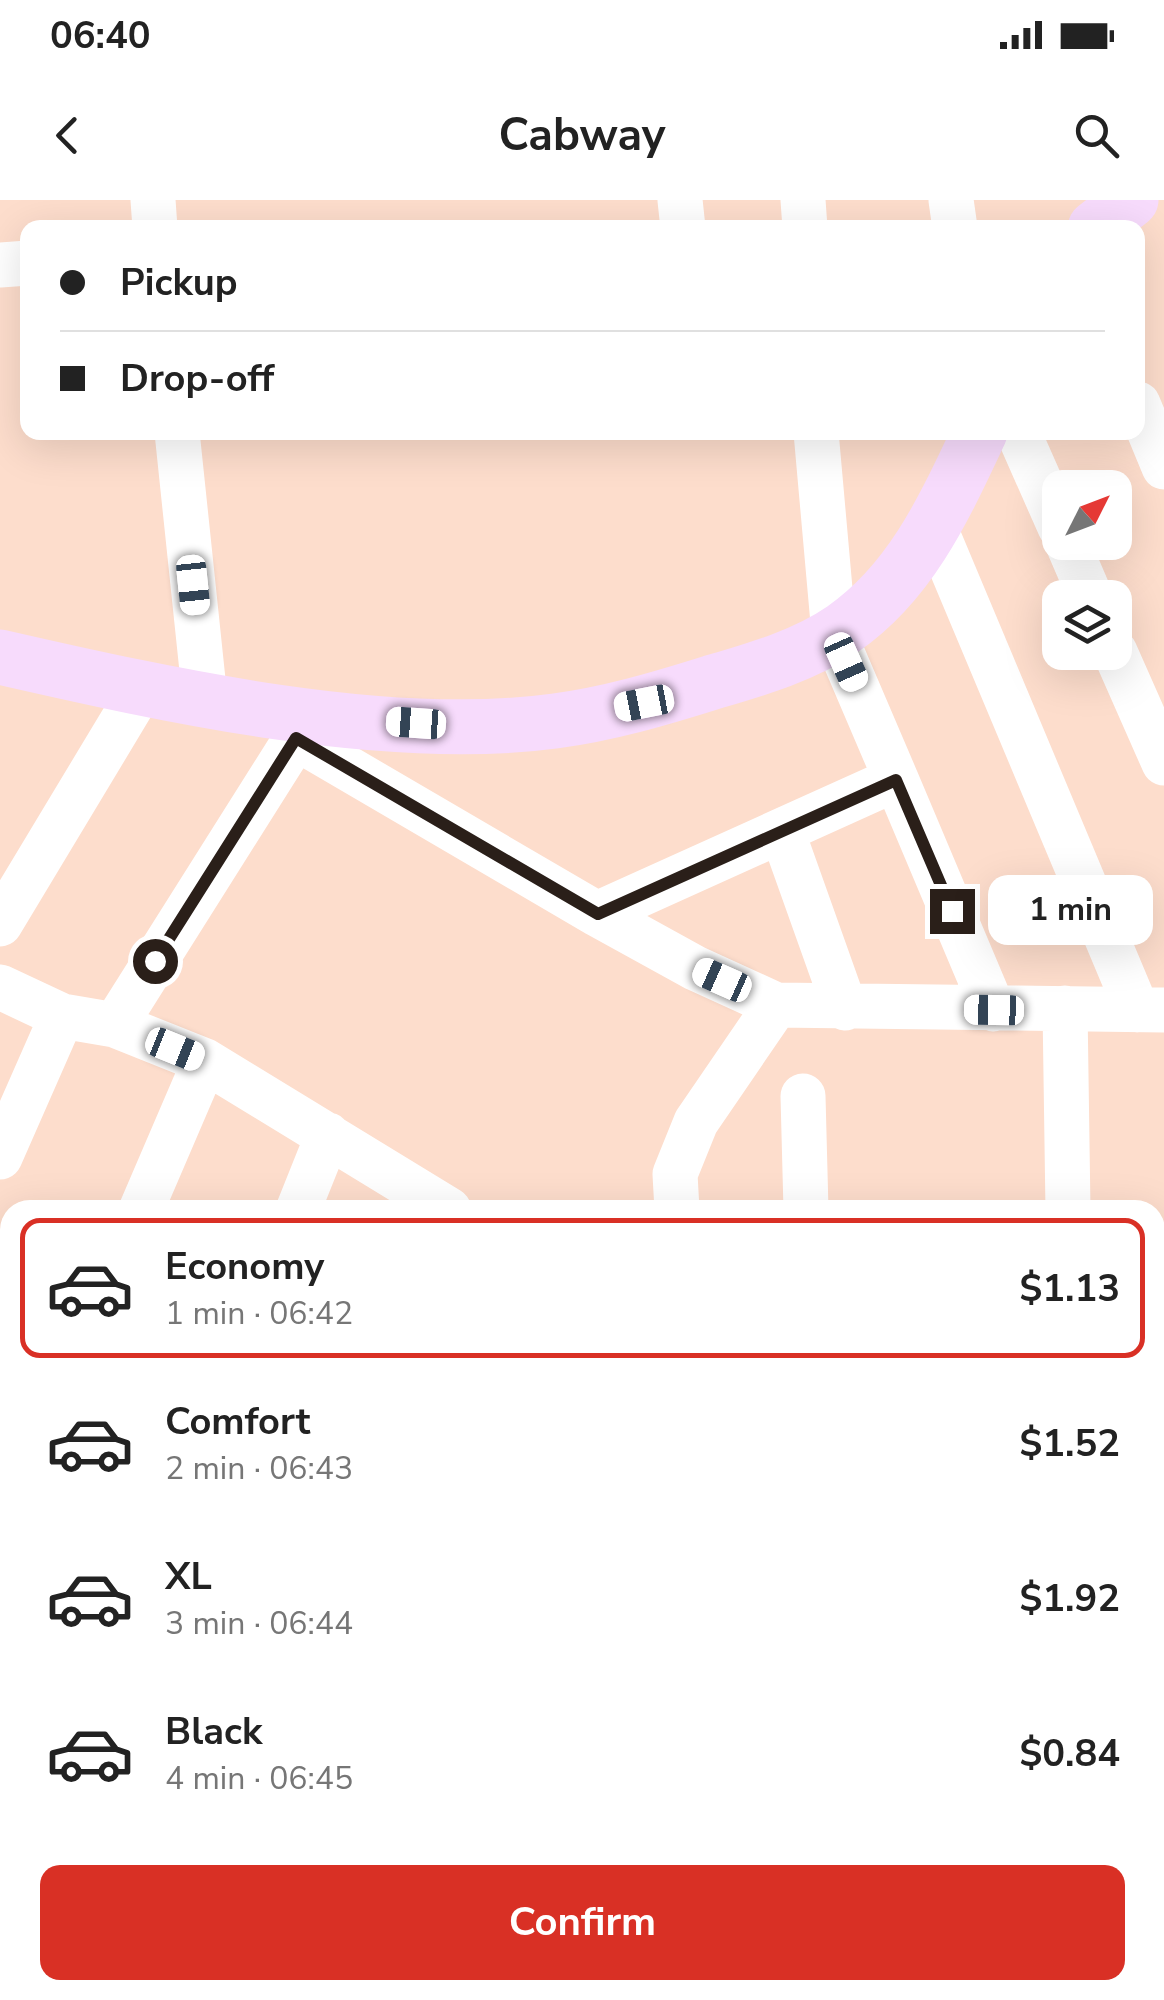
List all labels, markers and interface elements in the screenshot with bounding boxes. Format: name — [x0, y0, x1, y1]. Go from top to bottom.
text: 06:40 — [50, 10, 151, 61]
text: Cabway — [499, 105, 665, 166]
icon: back — [40, 108, 95, 163]
icon: search — [1069, 108, 1124, 163]
text: Pickup — [120, 257, 238, 308]
text: Drop-off — [120, 353, 274, 404]
north arrow — [1042, 470, 1132, 560]
map controls — [1042, 470, 1132, 670]
car — [175, 554, 211, 616]
button: layers — [1042, 580, 1132, 670]
car — [820, 628, 872, 696]
car — [612, 683, 676, 723]
car — [385, 706, 447, 740]
callout: 1 min — [987, 876, 1152, 946]
text: 1 min — [1029, 888, 1112, 931]
route end — [930, 889, 975, 934]
route start — [133, 939, 178, 984]
car — [688, 954, 756, 1006]
car — [964, 994, 1024, 1026]
car — [142, 1024, 208, 1074]
text: Economy — [165, 1241, 324, 1292]
icon: car — [45, 1243, 135, 1333]
text: $1.13 — [1019, 1263, 1120, 1314]
text: 1 min · 06:42 — [165, 1292, 353, 1335]
text: Comfort — [165, 1396, 310, 1447]
icon: car — [45, 1398, 135, 1488]
text: $1.52 — [1019, 1418, 1120, 1469]
text: 2 min · 06:43 — [165, 1447, 353, 1490]
text: XL — [165, 1551, 212, 1602]
icon: car — [45, 1553, 135, 1643]
text: $1.92 — [1019, 1573, 1120, 1624]
text: 3 min · 06:44 — [165, 1602, 353, 1645]
text: Black — [165, 1706, 262, 1757]
icon: car — [45, 1708, 135, 1798]
text: $0.84 — [1019, 1728, 1120, 1779]
text: 4 min · 06:45 — [165, 1757, 353, 1800]
button: Confirm — [40, 1865, 1125, 1980]

